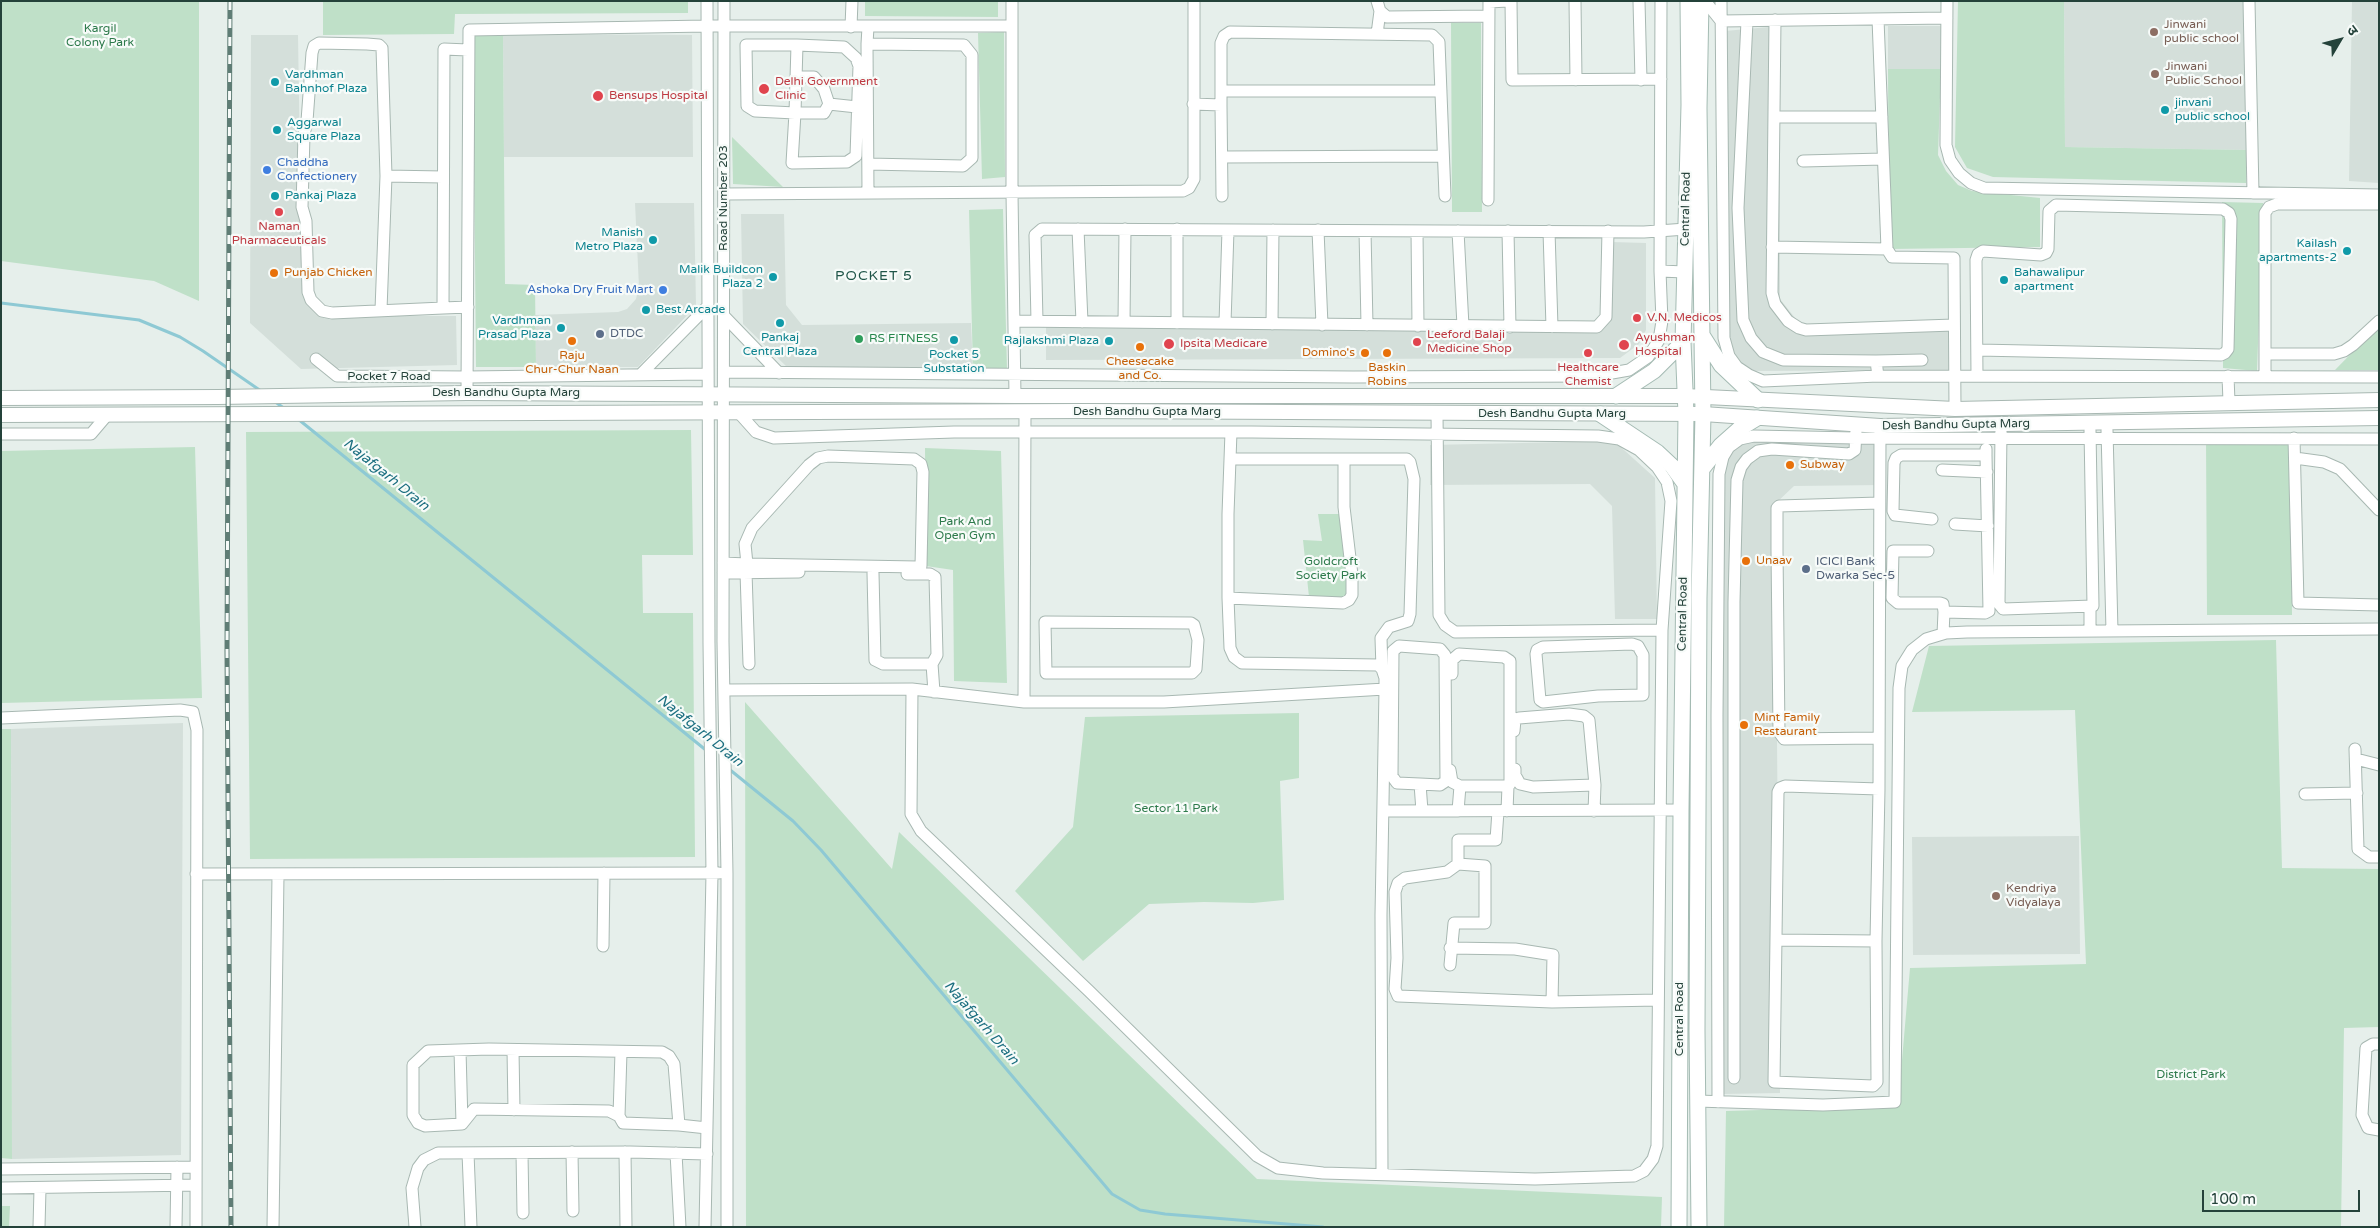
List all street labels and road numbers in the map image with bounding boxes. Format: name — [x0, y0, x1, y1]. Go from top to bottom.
street label: Road Number 203 — [717, 145, 731, 251]
street label: Central Road — [1678, 172, 1694, 246]
street label: Pocket 7 Road — [347, 370, 431, 384]
street label: Desh Bandhu Gupta Marg — [432, 386, 580, 400]
street label: Desh Bandhu Gupta Marg — [1073, 405, 1221, 419]
street label: Desh Bandhu Gupta Marg — [1478, 407, 1626, 421]
street label: Desh Bandhu Gupta Marg — [1882, 417, 2030, 433]
street label: Central Road — [1675, 577, 1691, 651]
street label: Central Road — [1673, 982, 1687, 1056]

